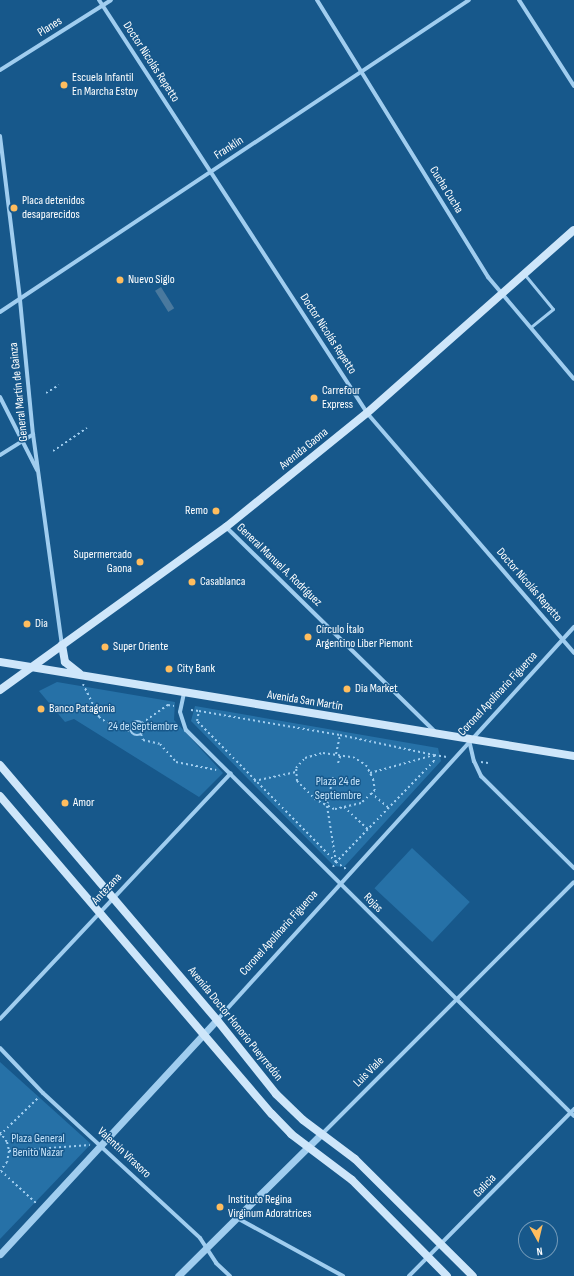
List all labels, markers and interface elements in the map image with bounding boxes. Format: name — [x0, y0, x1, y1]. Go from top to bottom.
street label: Planes — [35, 14, 65, 40]
street label: Doctor Nicolás Repetto — [120, 19, 182, 105]
place label: Escuela Infantil En Marcha Estoy — [72, 71, 138, 99]
marker: Escuela Infantil En Marcha Estoy — [59, 80, 69, 90]
street label: Franklin — [212, 133, 246, 163]
street label: Cucha Cucha — [426, 164, 466, 216]
place label: Placa detenidos desaparecidos — [22, 194, 85, 222]
marker: Placa detenidos desaparecidos — [9, 203, 19, 213]
place label: Nuevo Siglo — [128, 273, 175, 287]
marker: Nuevo Siglo — [115, 275, 125, 285]
street label: Doctor Nicolás Repetto — [297, 291, 359, 377]
street label: General Martín de Gainza — [7, 342, 31, 442]
place label: Carrefour Express — [322, 384, 360, 412]
marker: Carrefour Express — [309, 393, 319, 403]
street label: Avenida Gaona — [277, 425, 331, 473]
place label: Remo — [185, 504, 208, 518]
marker: Remo — [211, 506, 221, 516]
street label: General Manuel A. Rodríguez — [233, 521, 325, 609]
street label: Doctor Nicolás Repetto — [493, 545, 565, 625]
place label: Supermercado Gaona — [74, 548, 132, 576]
marker: Supermercado Gaona — [135, 557, 145, 567]
place label: Casablanca — [200, 575, 245, 589]
marker: Casablanca — [187, 577, 197, 587]
place label: Dia — [35, 617, 48, 631]
marker: Dia — [22, 619, 32, 629]
place label: Círculo Ítalo Argentino Liber Piemont — [316, 623, 413, 651]
marker: Círculo Ítalo Argentino Liber Piemont — [303, 632, 313, 642]
place label: Super Oriente — [113, 640, 168, 654]
marker: Super Oriente — [100, 642, 110, 652]
street label: Coronel Apolinario Figueroa — [455, 649, 541, 739]
place label: City Bank — [177, 662, 215, 676]
marker: City Bank — [164, 664, 174, 674]
place label: Dia Market — [355, 682, 398, 696]
marker: Dia Market — [342, 684, 352, 694]
street label: Avenida San Martín — [266, 688, 344, 714]
place label: Banco Patagonia — [49, 702, 115, 716]
marker: Banco Patagonia — [36, 704, 46, 714]
park label: 24 de Septiembre — [108, 720, 178, 734]
park label: Plaza 24 de Septiembre — [315, 775, 361, 803]
place label: Amor — [73, 796, 94, 810]
marker: Amor — [60, 798, 70, 808]
street label: Antezana — [89, 870, 125, 908]
street label: Coronel Apolinario Figueroa — [237, 887, 321, 979]
street label: Rojas — [360, 890, 386, 916]
street label: Avenida Doctor Honorio Pueyrredón — [185, 964, 285, 1084]
street label: Luis Viale — [351, 1054, 387, 1090]
street label: Valentín Virasoro — [94, 1125, 154, 1181]
park label: Plaza General Benito Nazar — [11, 1132, 65, 1160]
street label: Galicia — [470, 1171, 500, 1201]
place label: Instituto Regina Virginum Adoratrices — [228, 1193, 312, 1221]
marker: Instituto Regina Virginum Adoratrices — [215, 1202, 225, 1212]
north arrow — [518, 1220, 558, 1260]
text: N — [536, 1245, 543, 1258]

